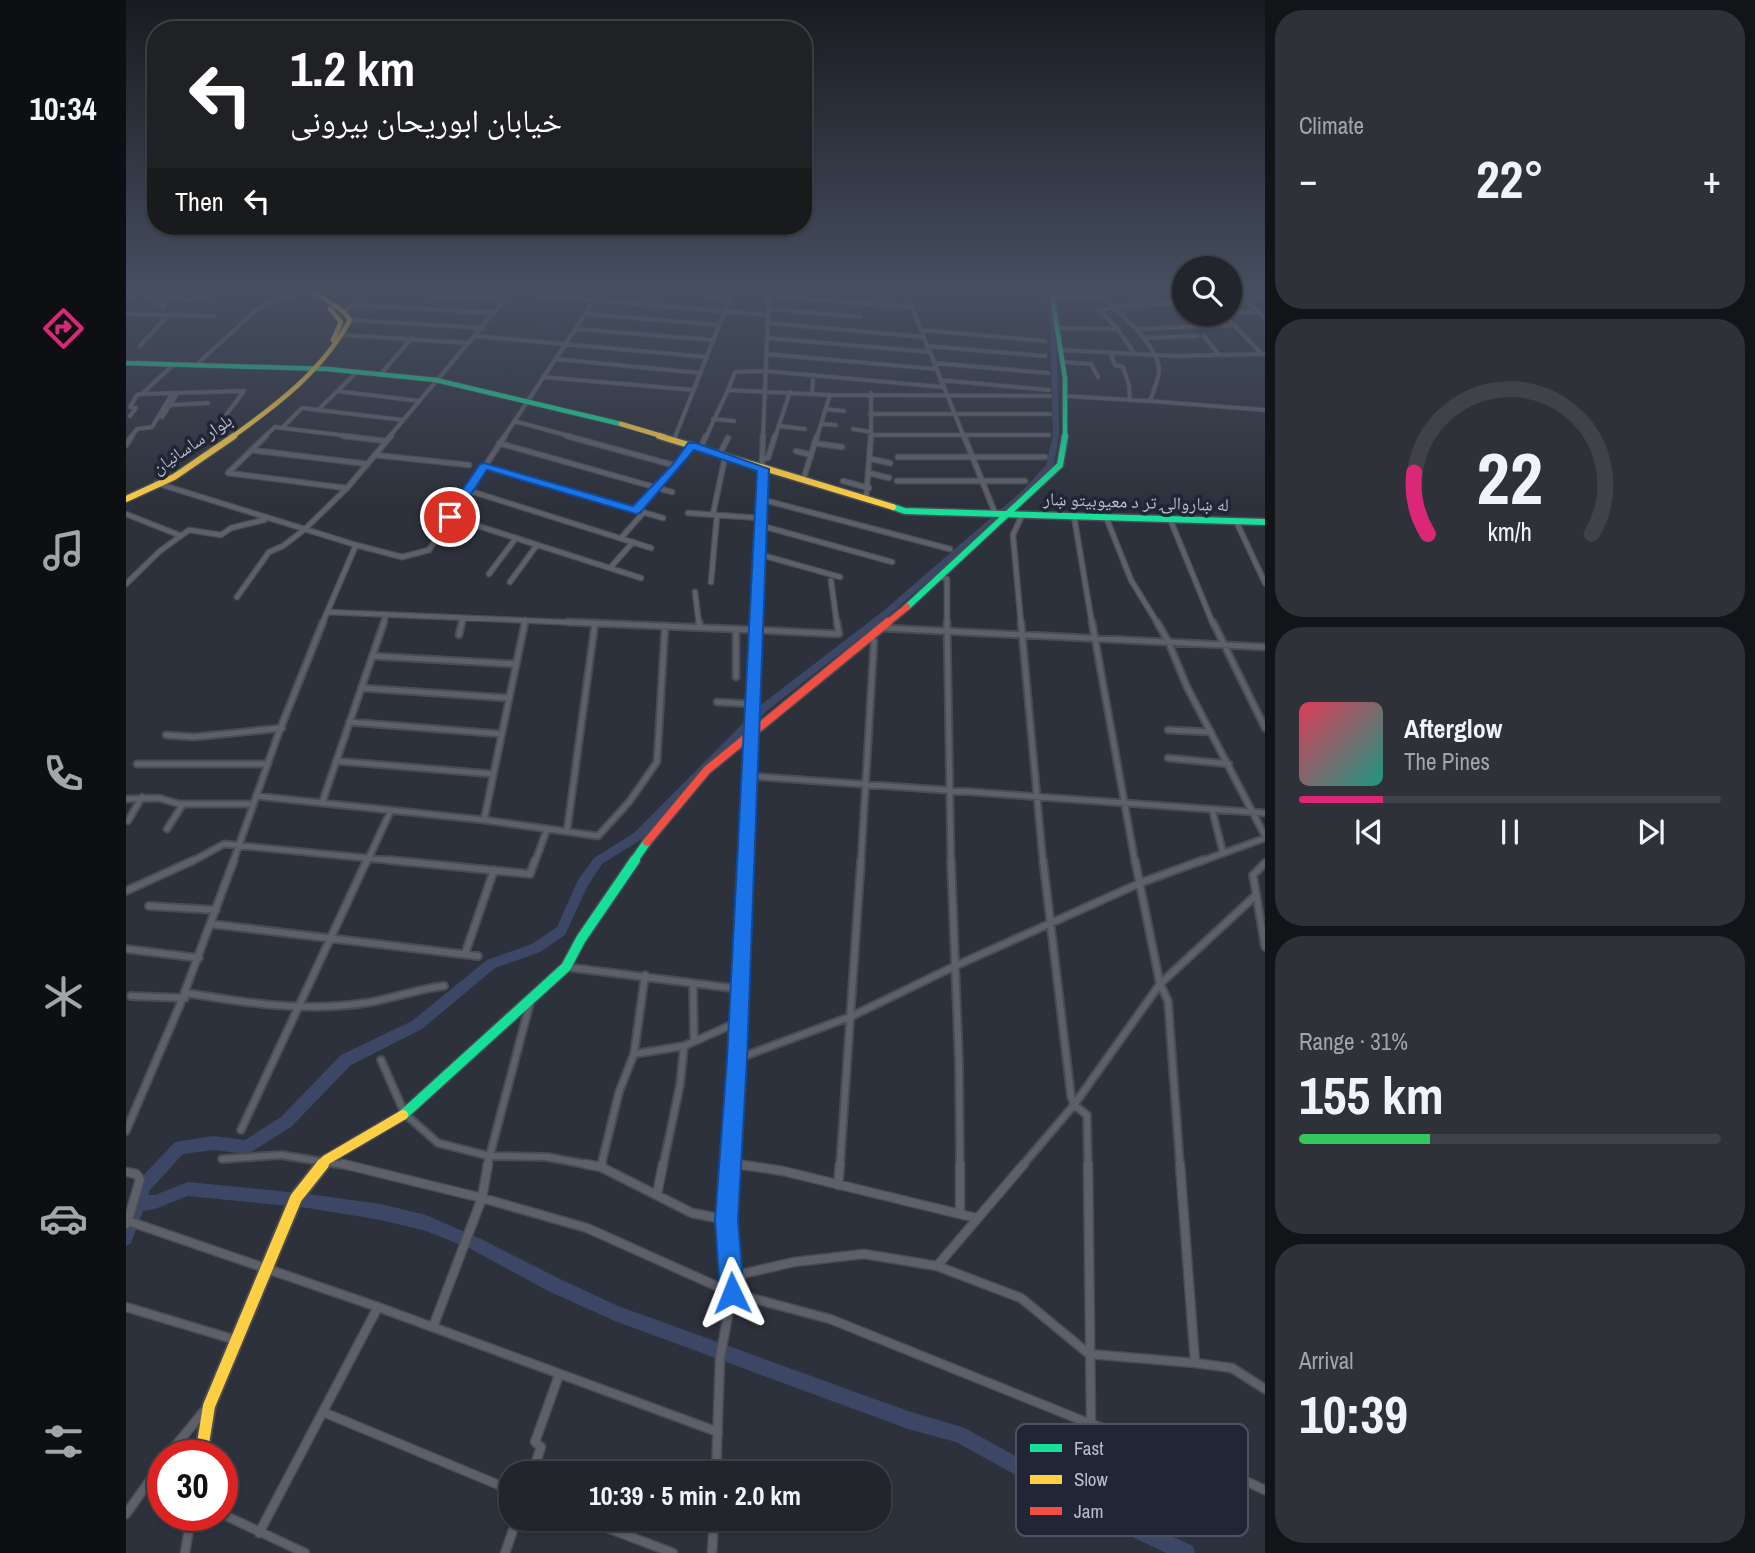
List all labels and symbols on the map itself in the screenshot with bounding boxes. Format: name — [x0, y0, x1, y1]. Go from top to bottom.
street label: بلوار ساسانیان — [146, 407, 237, 480]
street label: له ښاروالۍ تر د معیوبیتو ښار — [1042, 486, 1229, 517]
pin — [420, 487, 480, 547]
position arrow — [695, 1256, 769, 1330]
legend — [1016, 1424, 1248, 1536]
text: Fast — [1074, 1435, 1104, 1461]
speed limit sign: 30 — [147, 1440, 238, 1531]
text: Slow — [1074, 1466, 1109, 1492]
text: Jam — [1074, 1498, 1103, 1524]

